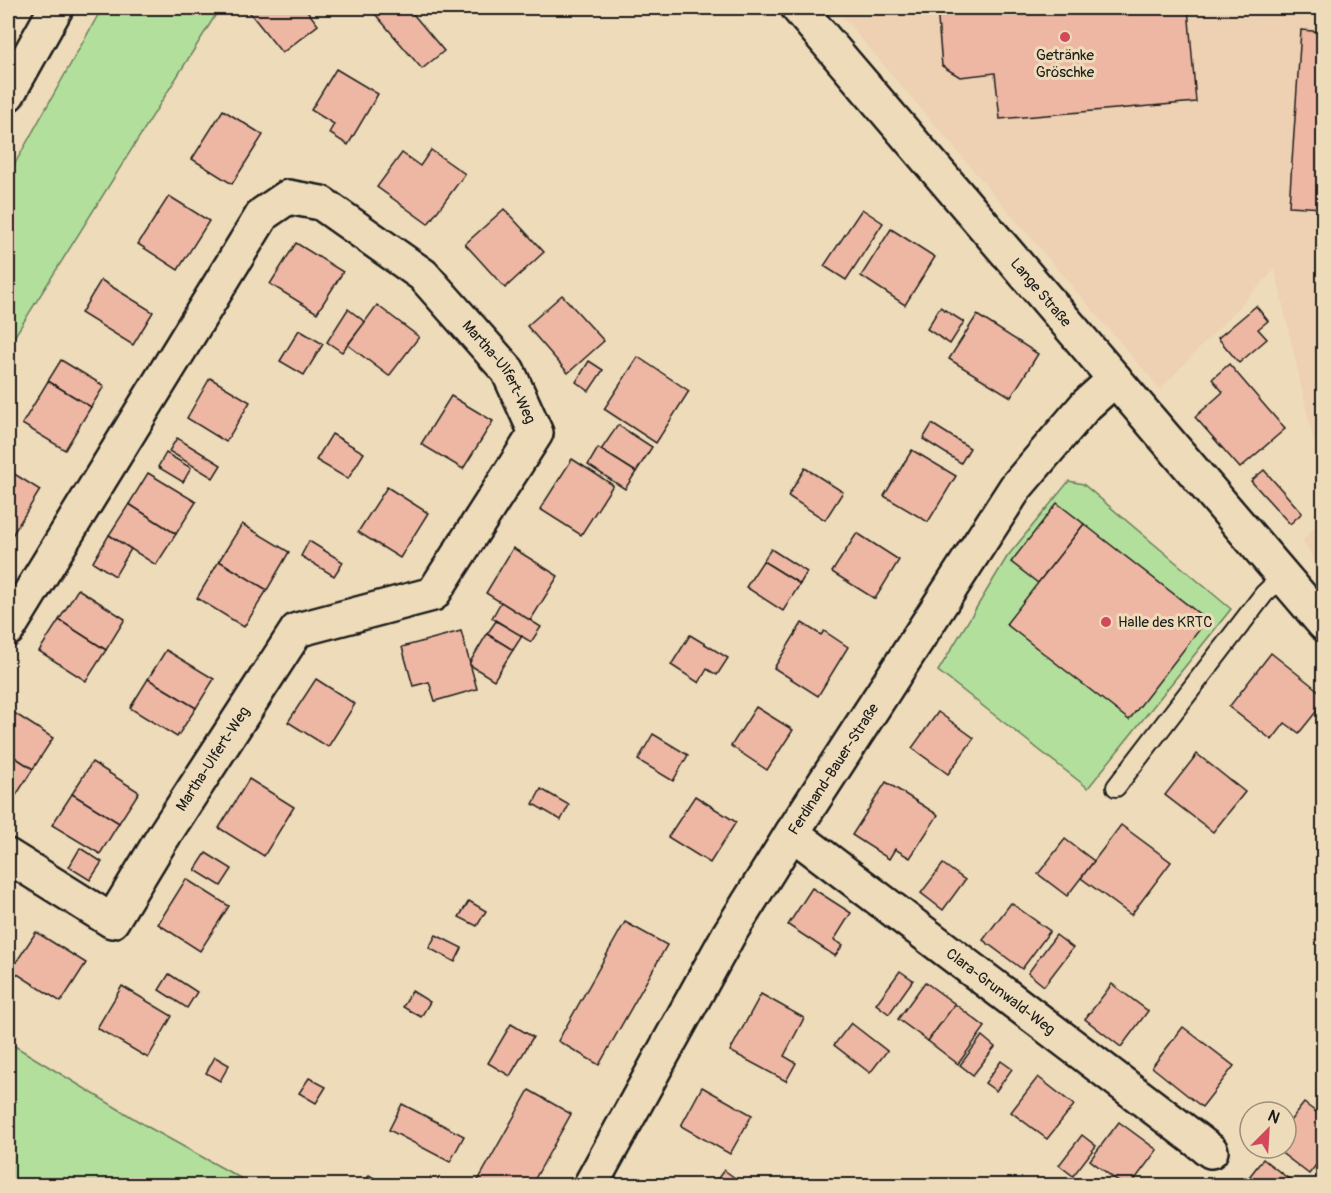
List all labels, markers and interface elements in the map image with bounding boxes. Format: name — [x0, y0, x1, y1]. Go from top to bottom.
marker: Getränke Gröschke — [1058, 30, 1072, 44]
place label: Getränke Gröschke — [1036, 46, 1095, 82]
street label: Lange Straße — [1006, 254, 1076, 331]
street label: Martha-Ulfert-Weg — [458, 316, 540, 427]
place label: Halle des KRTC — [1118, 613, 1212, 632]
marker: Halle des KRTC — [1099, 615, 1113, 629]
street label: Ferdinand-Bauer-Straße — [784, 699, 883, 838]
street label: Martha-Ulfert-Weg — [172, 703, 254, 815]
street label: Clara-Grunwald-Weg — [942, 944, 1059, 1039]
north arrow — [1238, 1100, 1298, 1160]
text: N — [1265, 1106, 1283, 1129]

